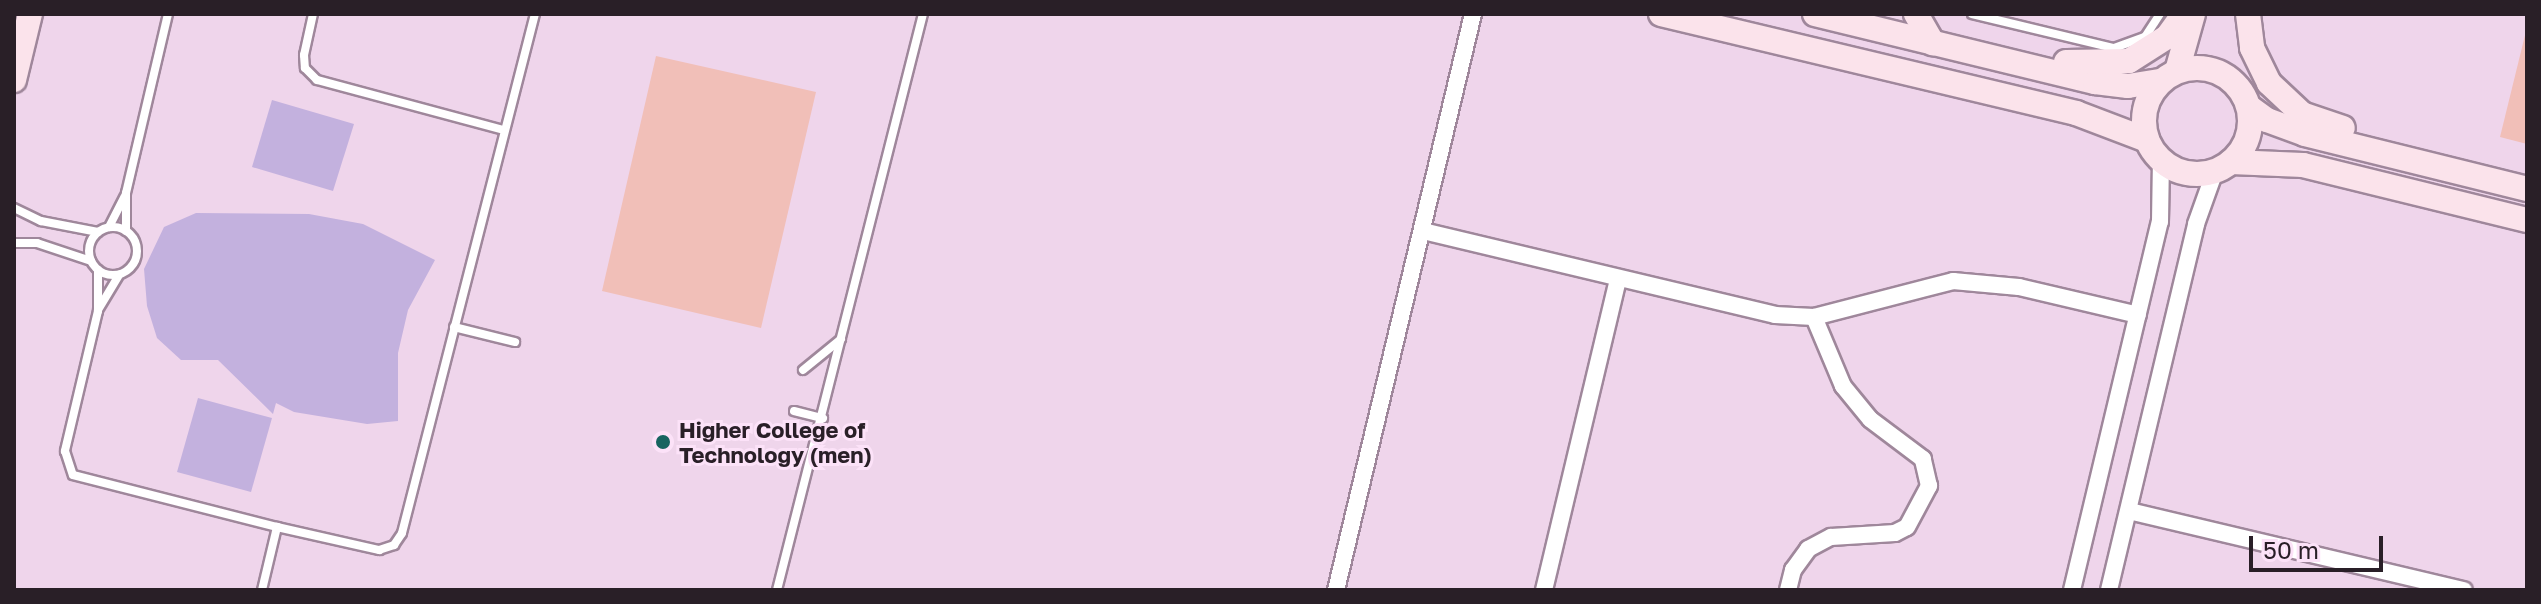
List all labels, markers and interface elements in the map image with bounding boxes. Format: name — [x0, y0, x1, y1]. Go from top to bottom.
place label: Higher College of Technology (men) — [679, 416, 872, 468]
marker: Higher College of Technology (men) — [654, 433, 672, 451]
scale bar — [2253, 520, 2387, 570]
text: 50 m — [2263, 535, 2319, 564]

